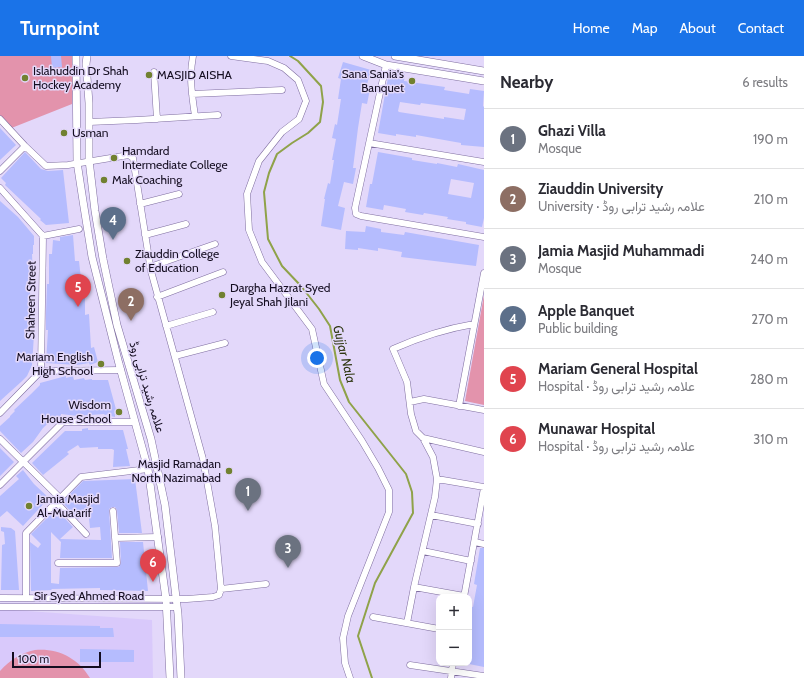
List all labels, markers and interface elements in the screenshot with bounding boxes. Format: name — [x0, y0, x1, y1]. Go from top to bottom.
text: Turnpoint — [20, 17, 99, 40]
text: Home — [573, 19, 610, 37]
text: Map — [632, 19, 657, 37]
text: About — [679, 19, 716, 37]
text: Contact — [738, 19, 784, 37]
place label: Islahuddin Dr Shah Hockey Academy — [33, 63, 128, 92]
place label: Sana Sania's Banquet — [342, 66, 404, 95]
place label: MASJID AISHA — [157, 67, 233, 82]
marker: MASJID AISHA — [144, 70, 154, 80]
text: Nearby — [500, 72, 553, 92]
marker: Islahuddin Dr Shah Hockey Academy — [20, 73, 30, 83]
text: 6 results — [742, 74, 788, 90]
marker: Sana Sania's Banquet — [407, 76, 417, 86]
text: Ghazi Villa — [538, 122, 606, 140]
place label: Usman — [72, 125, 109, 140]
marker: Usman — [59, 128, 69, 138]
text: 1 — [511, 131, 515, 147]
text: 190 m — [753, 131, 788, 147]
text: Mosque — [538, 140, 582, 156]
place label: Hamdard Intermediate College — [122, 143, 228, 172]
marker: Hamdard Intermediate College — [109, 153, 119, 163]
place label: Mak Coaching — [112, 172, 183, 187]
marker: Mak Coaching — [99, 175, 109, 185]
text: Ziauddin University — [538, 180, 663, 198]
text: 2 — [510, 191, 516, 207]
text: 210 m — [754, 191, 788, 207]
text: University · علامہ رشید ترابی روڈ — [538, 198, 705, 214]
pin: 4 — [100, 207, 126, 240]
text: Jamia Masjid Muhammadi — [538, 242, 704, 260]
place label: Ziauddin College of Education — [135, 246, 219, 275]
text: 3 — [509, 251, 517, 267]
text: 240 m — [750, 251, 788, 267]
marker: Ziauddin College of Education — [122, 256, 132, 266]
text: Mosque — [538, 260, 582, 276]
street label: Shaheen Street — [22, 261, 39, 339]
pin: 5 — [65, 274, 91, 307]
place label: Dargha Hazrat Syed Jeyal Shah Jilani — [229, 280, 330, 309]
pin: 2 — [118, 288, 144, 321]
marker: Dargha Hazrat Syed Jeyal Shah Jilani — [217, 290, 227, 300]
text: Apple Banquet — [538, 302, 634, 320]
text: 4 — [509, 311, 517, 327]
text: 270 m — [751, 311, 788, 327]
text: Public building — [538, 320, 618, 336]
water label: Gujjar Nala — [329, 323, 360, 385]
street label: علامہ رشید ترابی روڈ — [126, 339, 168, 435]
your location — [307, 348, 327, 368]
place label: Mariam English High School — [16, 349, 93, 378]
marker: Mariam English High School — [96, 359, 106, 369]
text: Mariam General Hospital — [538, 360, 698, 378]
text: 5 — [510, 371, 516, 387]
text: 280 m — [750, 371, 788, 387]
text: Hospital · علامہ رشید ترابی روڈ — [538, 378, 695, 394]
place label: Wisdom House School — [41, 397, 111, 426]
marker: Wisdom House School — [114, 407, 124, 417]
text: Munawar Hospital — [538, 420, 655, 438]
text: 6 — [509, 431, 517, 447]
text: 310 m — [753, 431, 788, 447]
text: Hospital · علامہ رشید ترابی روڈ — [538, 438, 695, 454]
place label: Masjid Ramadan North Nazimabad — [131, 456, 221, 485]
marker: Masjid Ramadan North Nazimabad — [224, 466, 234, 476]
pin: 1 — [235, 478, 261, 511]
place label: Jamia Masjid Al-Mua'arif — [36, 491, 99, 520]
marker: Jamia Masjid Al-Mua'arif — [24, 501, 34, 511]
pin: 3 — [275, 535, 301, 568]
pin: 6 — [140, 549, 166, 582]
street label: Sir Syed Ahmed Road — [34, 588, 144, 603]
map controls — [436, 594, 472, 666]
button: + — [436, 594, 472, 630]
button: − — [436, 630, 472, 666]
scale bar — [12, 650, 101, 669]
text: 100 m — [18, 652, 49, 666]

